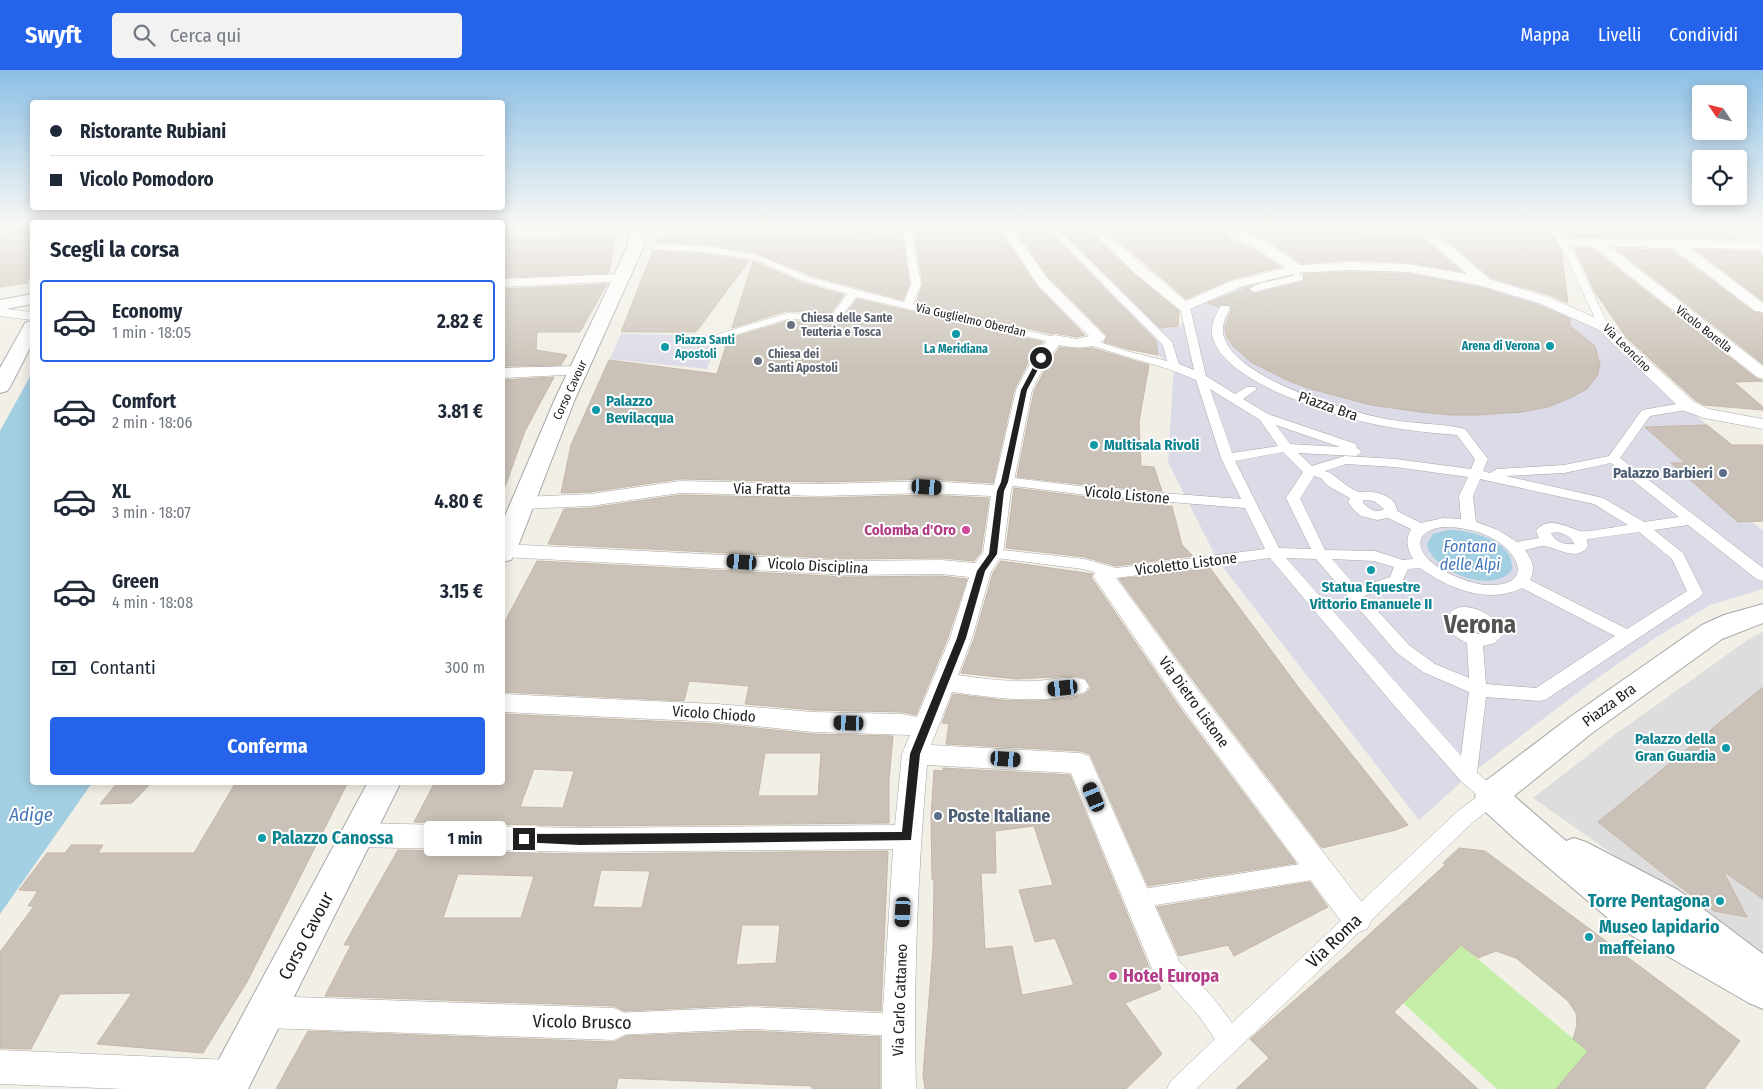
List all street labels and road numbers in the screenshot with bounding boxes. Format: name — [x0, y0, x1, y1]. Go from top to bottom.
street label: Via Guglielmo Oberdan — [915, 301, 1027, 339]
street label: Vicolo Borella — [1673, 303, 1735, 355]
street label: Via Leoncino — [1600, 321, 1654, 375]
street label: Corso Cavour — [550, 357, 590, 422]
street label: Piazza Bra — [1296, 387, 1360, 425]
street label: Via Fratta — [733, 479, 791, 499]
street label: Vicolo Listone — [1084, 482, 1170, 508]
street label: Vicoletto Listone — [1134, 549, 1238, 579]
street label: Vicolo Disciplina — [767, 554, 869, 578]
street label: Via Dietro Listone — [1155, 653, 1233, 751]
street label: Piazza Bra — [1579, 680, 1639, 730]
street label: Vicolo Chiodo — [672, 702, 756, 726]
street label: Corso Cavour — [274, 888, 339, 984]
street label: Via Roma — [1302, 909, 1366, 973]
street label: Via Carlo Cattaneo — [889, 943, 911, 1057]
street label: Vicolo Brusco — [532, 1010, 632, 1034]

